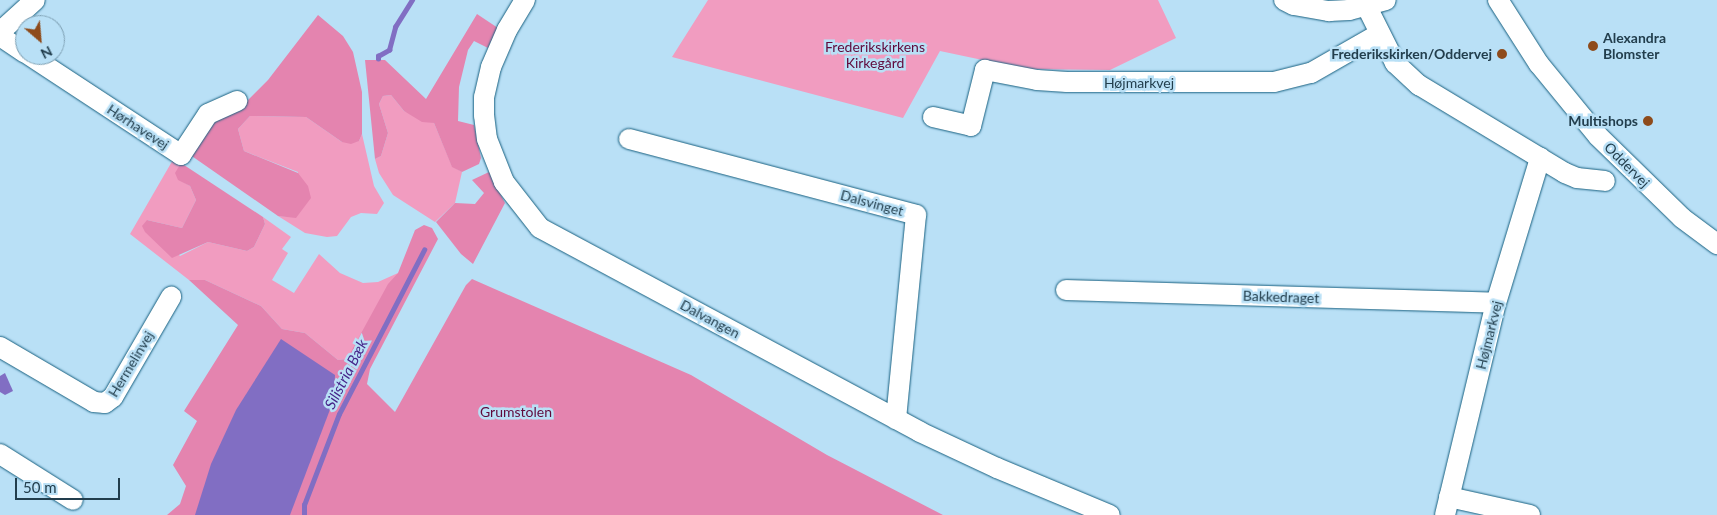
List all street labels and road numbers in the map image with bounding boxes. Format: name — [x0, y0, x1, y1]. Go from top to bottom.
street label: Højmarkvej — [1104, 75, 1174, 91]
street label: Hørhavevej — [104, 101, 172, 153]
street label: Oddervej — [1601, 139, 1653, 191]
street label: Dalsvinget — [839, 187, 905, 219]
street label: Bakkedraget — [1243, 287, 1319, 307]
street label: Dalvangen — [677, 296, 743, 342]
street label: Højmarkvej — [1472, 299, 1506, 371]
street label: Hermelinvej — [105, 328, 157, 400]

